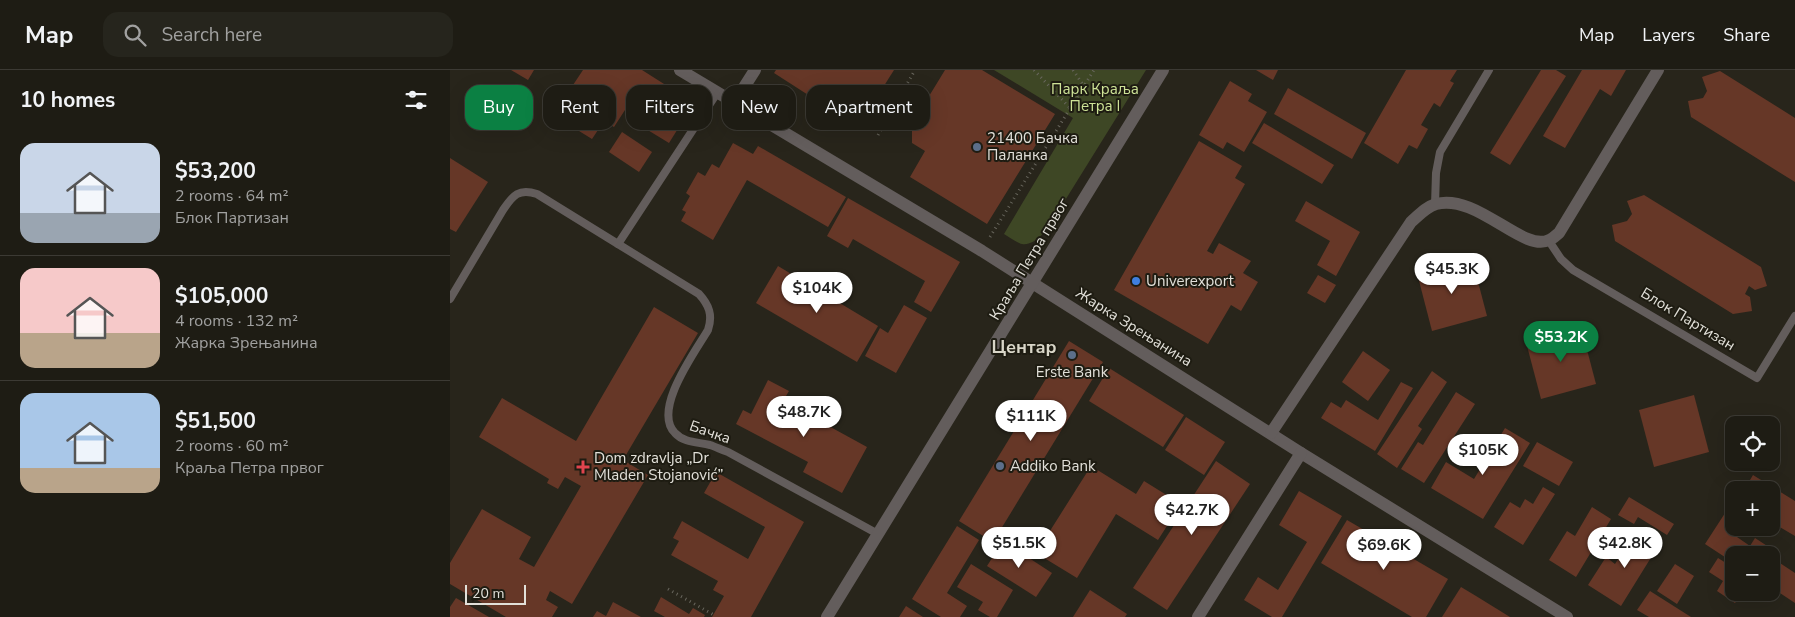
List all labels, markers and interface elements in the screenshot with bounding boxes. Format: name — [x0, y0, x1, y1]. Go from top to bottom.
search box — [103, 12, 453, 57]
text: Map — [25, 19, 73, 51]
icon: search — [121, 21, 149, 49]
text: Search here — [161, 22, 262, 48]
text: Map — [1579, 23, 1614, 47]
text: Layers — [1642, 23, 1695, 47]
text: Share — [1723, 23, 1770, 47]
park label: Парк Краља Петра I — [1051, 79, 1139, 116]
chip: Buy — [465, 85, 533, 130]
chip: Rent — [543, 85, 616, 130]
chip: Filters — [626, 85, 712, 130]
chip: New — [722, 85, 796, 130]
chip: Apartment — [806, 85, 930, 130]
text: 10 homes — [20, 86, 115, 114]
icon: filters — [402, 86, 430, 114]
place label: 21400 Бачка Паланка — [987, 128, 1078, 165]
marker: 21400 Бачка Паланка — [971, 141, 983, 153]
text: $53,200 — [175, 157, 256, 185]
icon: home — [60, 163, 120, 223]
text: 2 rooms · 64 m² — [175, 185, 288, 207]
street label: Краља Петра првог — [985, 194, 1074, 324]
text: Блок Партизан — [175, 207, 289, 229]
pin: $45.3K — [1411, 252, 1493, 295]
text: $45.3K — [1426, 258, 1479, 280]
place label: Univerexport — [1146, 271, 1234, 291]
pin: $104K — [782, 272, 852, 314]
marker: Univerexport — [1130, 275, 1142, 287]
text: $104K — [792, 277, 842, 299]
text: $105,000 — [175, 282, 268, 310]
street label: Жарка Зрењанина — [1072, 283, 1196, 371]
street label: Блок Партизан — [1637, 283, 1739, 355]
icon: home — [60, 288, 120, 348]
text: 4 rooms · 132 m² — [175, 310, 298, 332]
pin: $53.2K — [1520, 320, 1602, 363]
text: $53.2K — [1535, 326, 1588, 348]
text: Жарка Зрењанина — [175, 332, 318, 354]
district label: Центар — [991, 335, 1057, 359]
marker: Erste Bank — [1066, 349, 1078, 361]
place label: Erste Bank — [1036, 362, 1109, 382]
pin: $48.7K — [763, 396, 845, 438]
pin: $111K — [996, 400, 1066, 442]
text: $48.7K — [778, 401, 831, 423]
text: $111K — [1006, 405, 1056, 427]
text: $51,500 — [175, 407, 256, 435]
icon: home — [60, 413, 120, 473]
street label: Бачка — [687, 416, 733, 448]
map controls — [1725, 416, 1780, 601]
button: locate — [1725, 416, 1780, 471]
pin: $105K — [1448, 434, 1518, 476]
text: 2 rooms · 60 m² — [175, 435, 288, 457]
text: $105K — [1458, 439, 1508, 461]
place label: Dom zdravlja „Dr Mladen Stojanović” — [594, 448, 723, 485]
place label: Addiko Bank — [1010, 456, 1096, 476]
text: Краља Петра првог — [175, 457, 324, 479]
marker: Dom zdravlja „Dr Mladen Stojanović” — [576, 460, 590, 474]
marker: Addiko Bank — [994, 460, 1006, 472]
button: + — [1725, 481, 1780, 536]
pin: $42.7K — [1151, 494, 1233, 536]
text: $42.7K — [1166, 499, 1219, 521]
pin: $51.5K — [978, 526, 1060, 569]
pin: $42.8K — [1584, 526, 1666, 569]
pin: $69.6K — [1343, 528, 1425, 571]
text: $51.5K — [993, 532, 1046, 554]
text: $42.8K — [1599, 532, 1652, 554]
text: $69.6K — [1358, 534, 1411, 556]
button: − — [1725, 546, 1780, 601]
scale bar — [465, 582, 526, 605]
text: 20 m — [472, 584, 504, 603]

